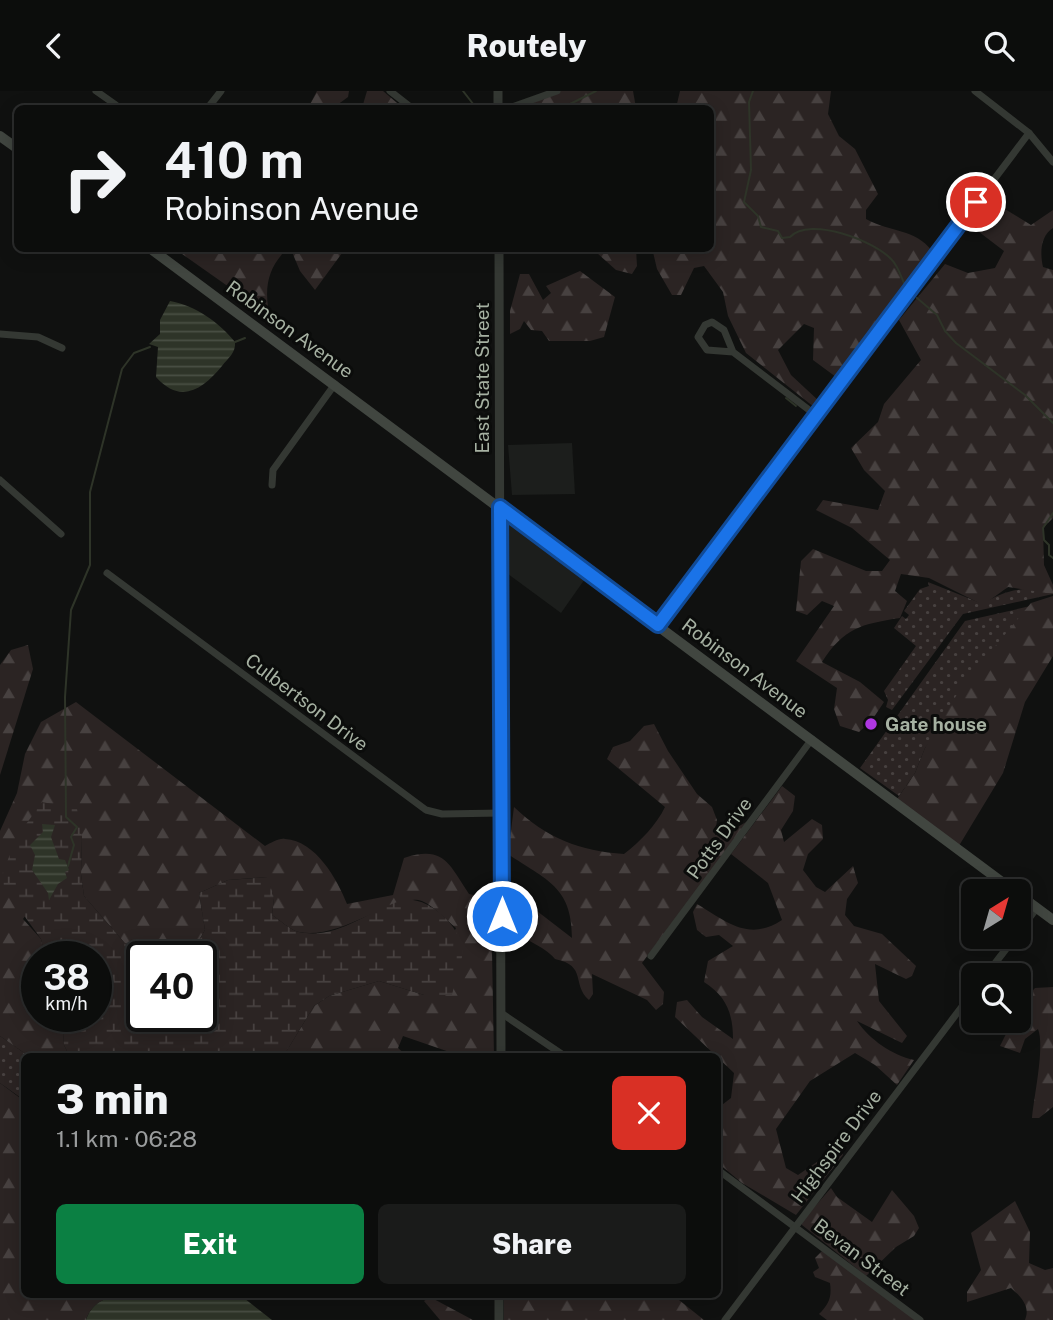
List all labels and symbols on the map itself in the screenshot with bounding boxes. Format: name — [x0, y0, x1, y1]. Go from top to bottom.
pin — [946, 172, 1006, 232]
street label: Robinson Avenue — [222, 276, 358, 382]
street label: East State Street — [471, 302, 493, 454]
street label: Robinson Avenue — [678, 614, 812, 722]
street label: Culbertson Drive — [241, 649, 373, 755]
place label: Gate house — [885, 713, 987, 735]
marker: Gate house — [863, 716, 879, 732]
street label: Potts Drive — [682, 793, 756, 883]
position arrow — [465, 879, 539, 953]
north arrow — [961, 879, 1031, 949]
speed limit sign: 40 — [126, 941, 217, 1032]
street label: Highspire Drive — [786, 1085, 886, 1207]
street label: Bevan Street — [810, 1214, 914, 1300]

